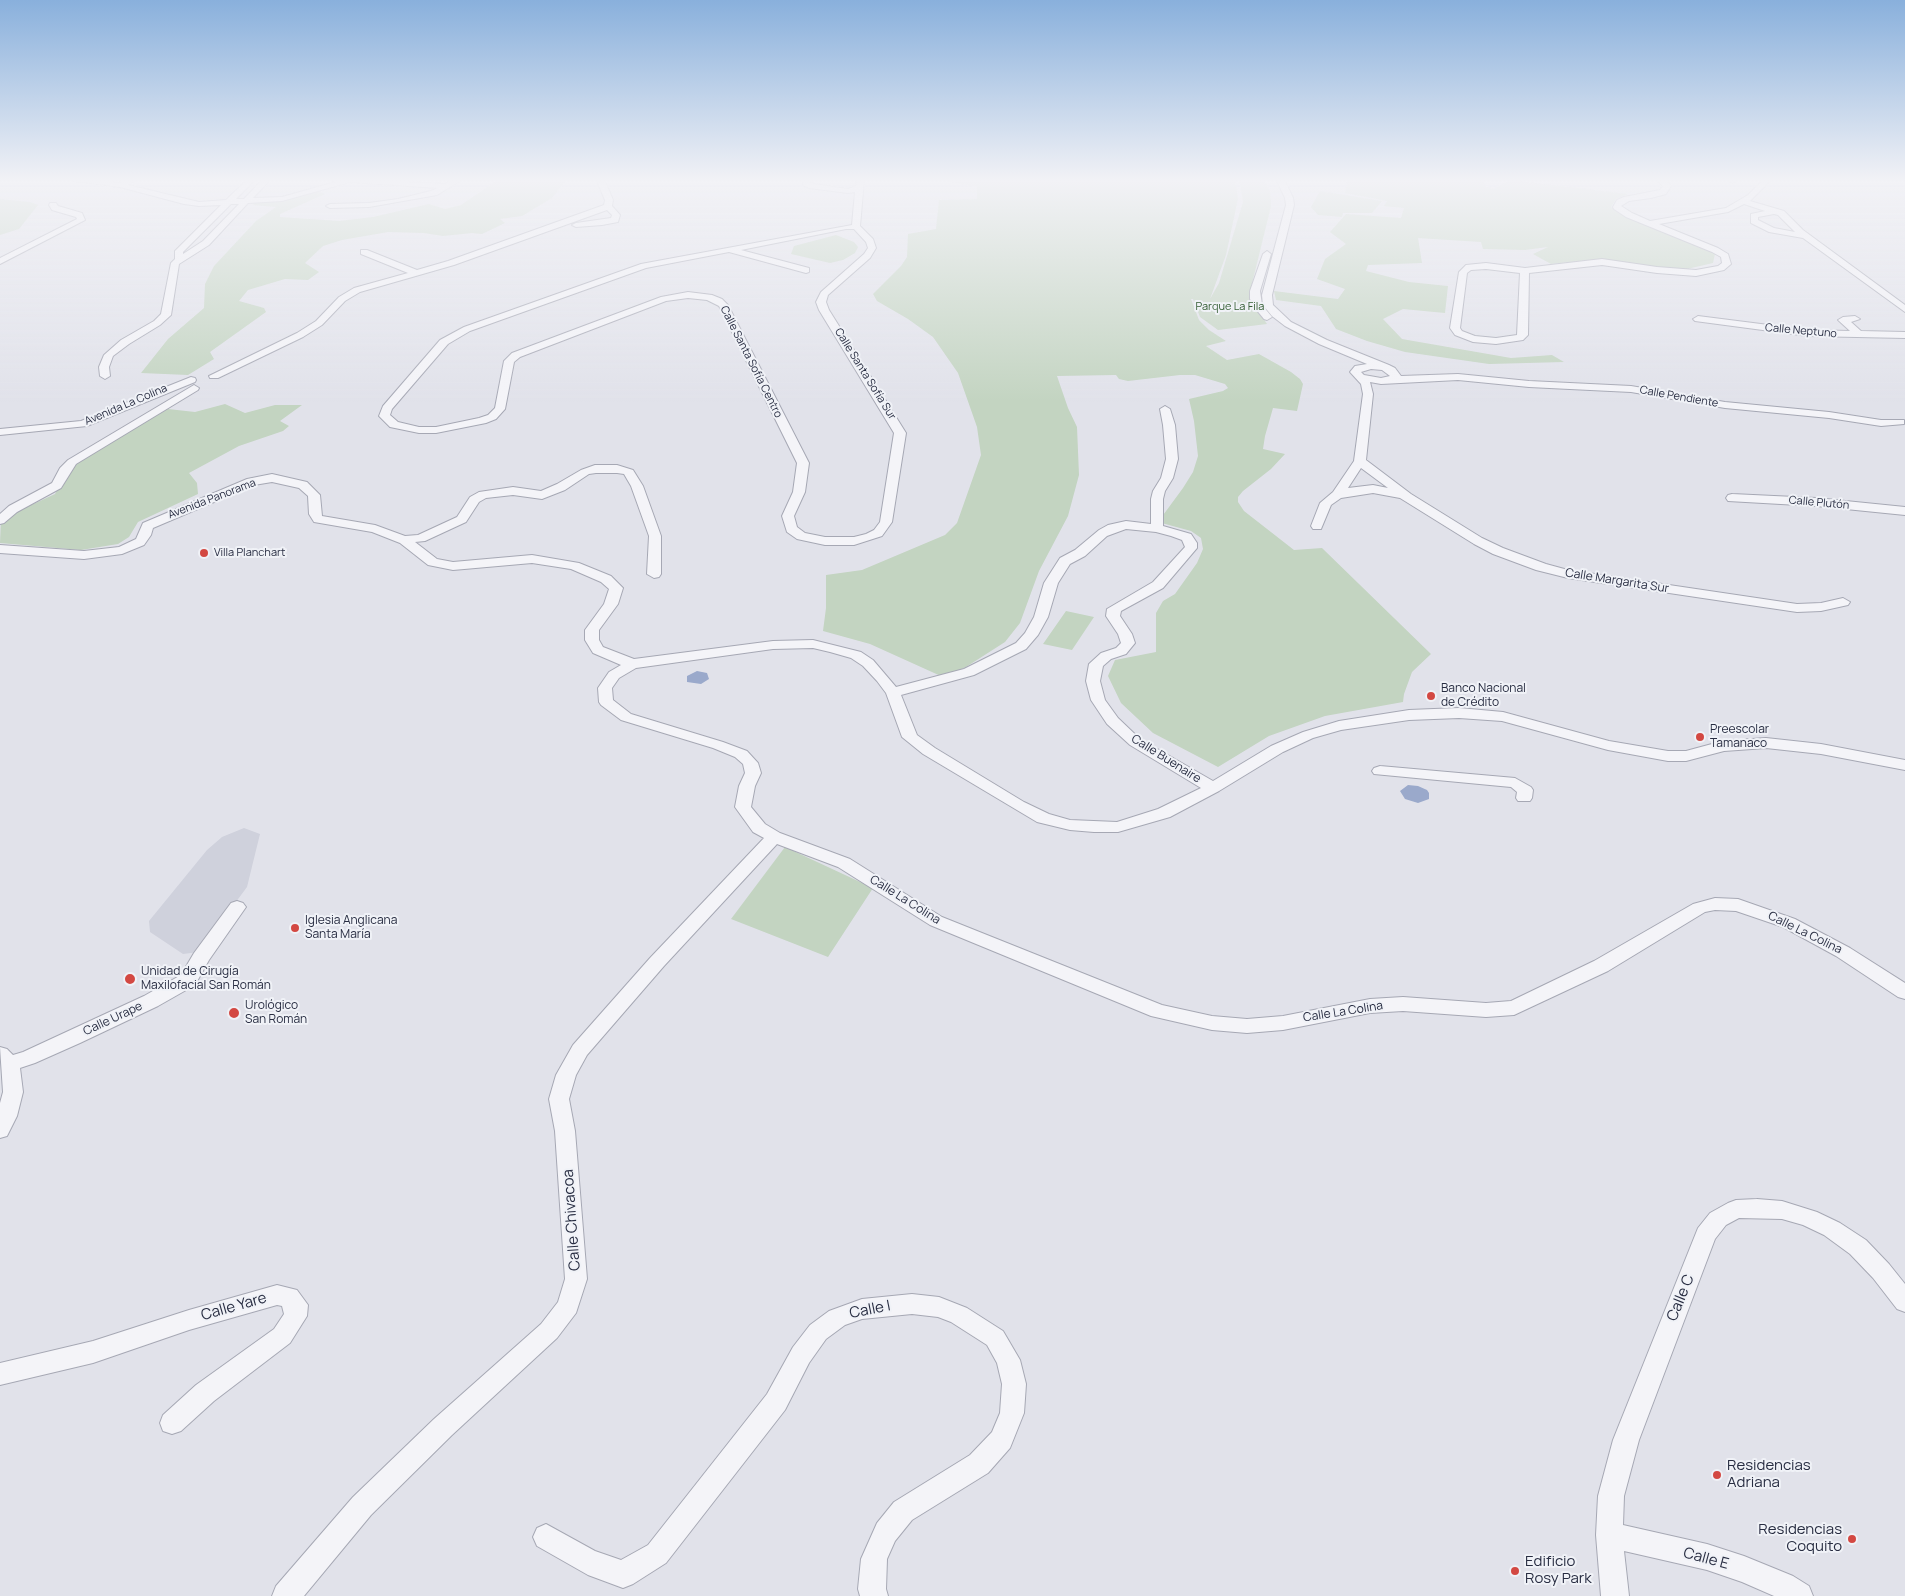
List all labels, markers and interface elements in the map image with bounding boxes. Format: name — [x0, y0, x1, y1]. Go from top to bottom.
park label: Parque La Fila — [1196, 300, 1264, 314]
street label: Calle Santa Sofía Centro — [717, 304, 785, 420]
street label: Calle Neptuno — [1765, 321, 1837, 341]
street label: Calle Santa Sofía Sur — [831, 326, 899, 422]
street label: Avenida La Colina — [83, 382, 169, 428]
street label: Calle Pendiente — [1639, 384, 1719, 410]
street label: Avenida Panorama — [166, 476, 258, 522]
street label: Calle Plutón — [1788, 494, 1850, 512]
place label: Villa Planchart — [214, 546, 285, 560]
marker: Villa Planchart — [198, 547, 210, 559]
street label: Calle Margarita Sur — [1564, 566, 1670, 596]
place label: Banco Nacional de Crédito — [1441, 682, 1526, 710]
marker: Banco Nacional de Crédito — [1425, 690, 1437, 702]
place label: Preescolar Tamanaco — [1710, 723, 1769, 751]
marker: Preescolar Tamanaco — [1694, 731, 1706, 743]
street label: Calle Buenaire — [1129, 732, 1203, 786]
street label: Calle La Colina — [867, 873, 943, 927]
street label: Calle La Colina — [1766, 909, 1844, 957]
place label: Iglesia Anglicana Santa María — [305, 914, 397, 942]
marker: Iglesia Anglicana Santa María — [289, 922, 301, 934]
place label: Unidad de Cirugía Maxilofacial San Román — [141, 965, 271, 993]
marker: Unidad de Cirugía Maxilofacial San Román — [123, 972, 137, 986]
street label: Calle Urape — [81, 999, 145, 1039]
place label: Urológico San Román — [245, 999, 307, 1027]
street label: Calle La Colina — [1302, 999, 1384, 1025]
marker: Urológico San Román — [227, 1006, 241, 1020]
street label: Calle Chivacoa — [559, 1169, 585, 1271]
street label: Calle C — [1664, 1272, 1698, 1324]
street label: Calle Yare — [199, 1289, 269, 1325]
street label: Calle I — [848, 1297, 892, 1323]
place label: Residencias Adriana — [1727, 1457, 1811, 1492]
marker: Residencias Adriana — [1711, 1469, 1723, 1481]
place label: Residencias Coquito — [1758, 1521, 1842, 1556]
marker: Residencias Coquito — [1846, 1533, 1858, 1545]
street label: Calle E — [1681, 1544, 1731, 1574]
place label: Edificio Rosy Park — [1525, 1553, 1592, 1588]
marker: Edificio Rosy Park — [1509, 1565, 1521, 1577]

